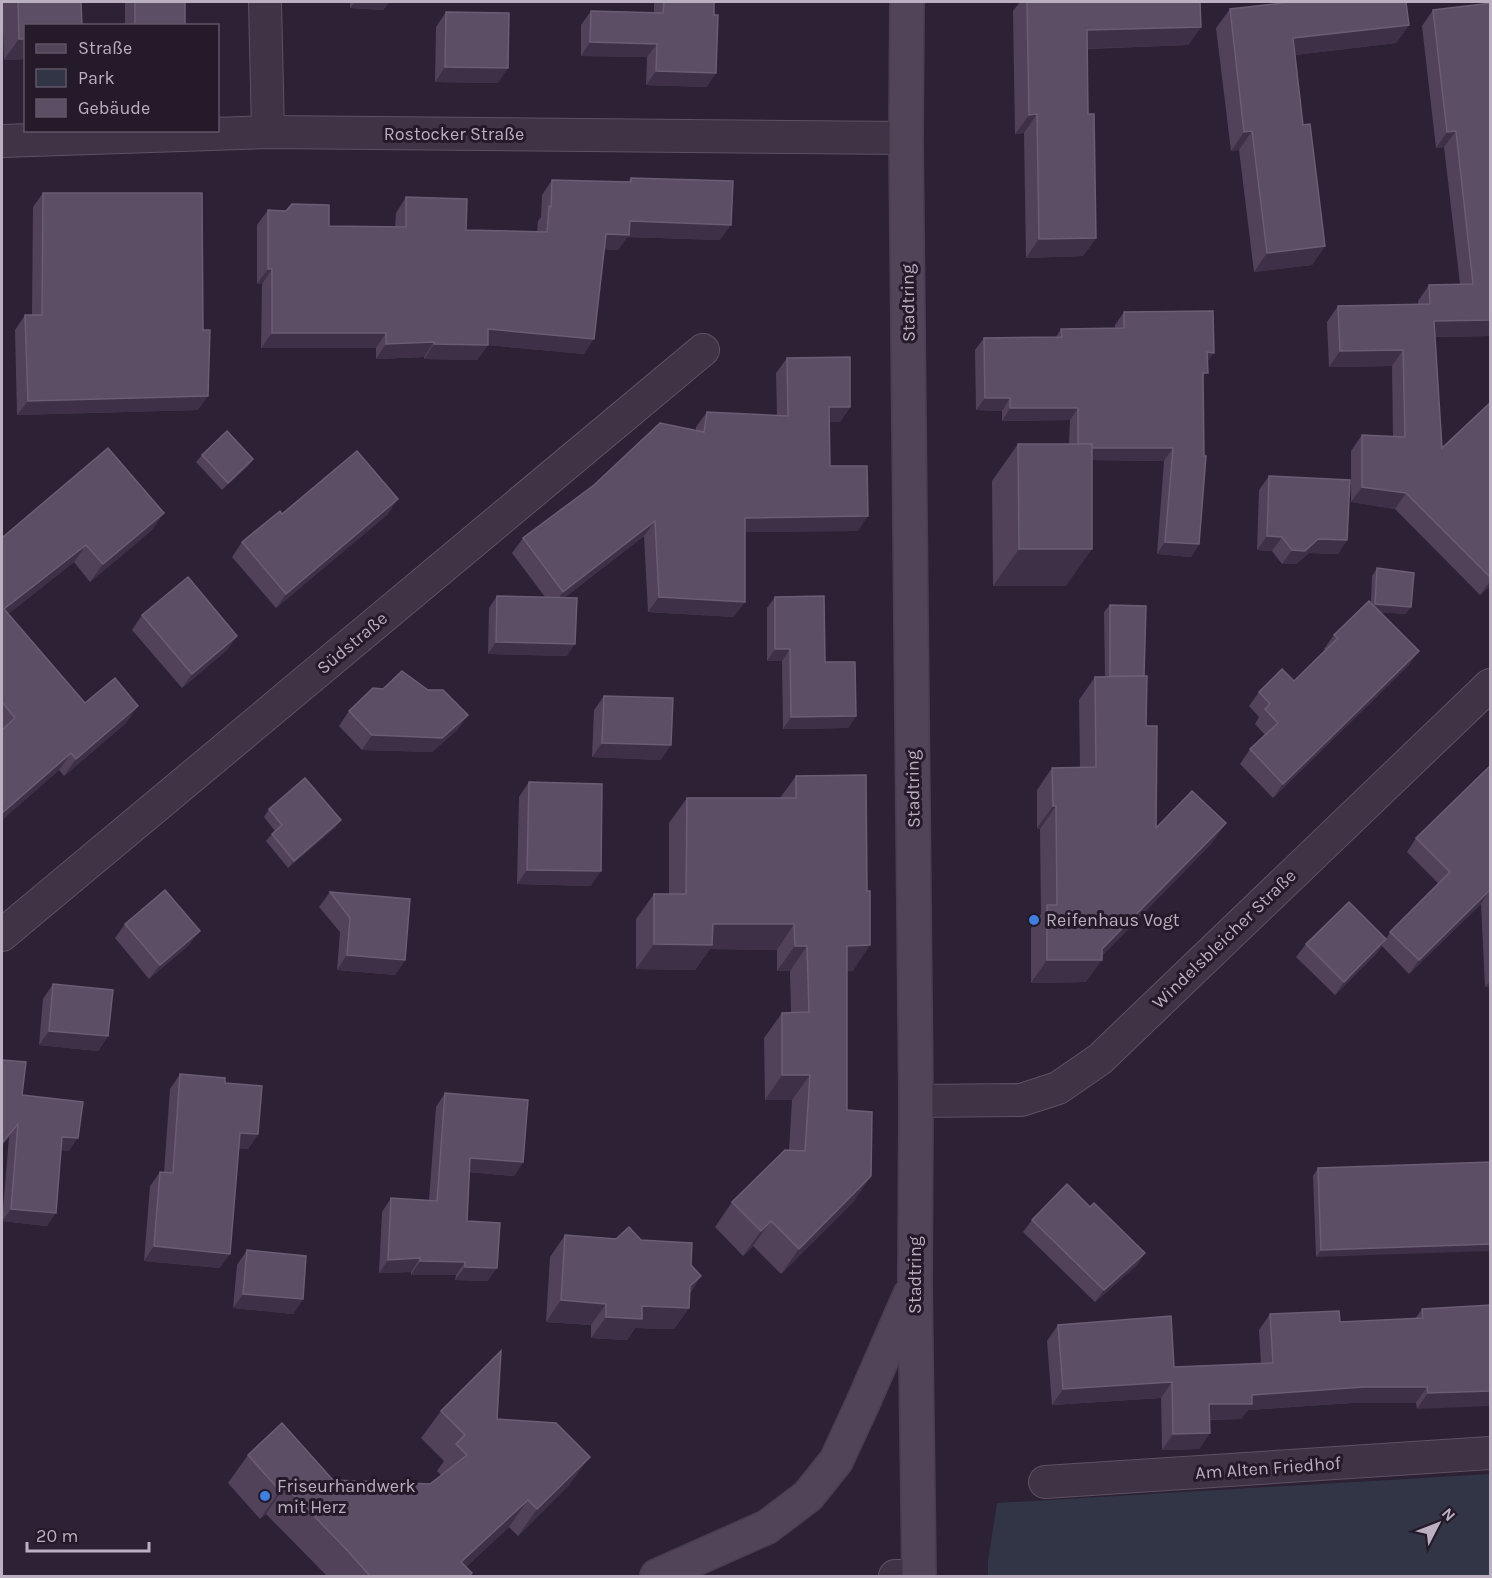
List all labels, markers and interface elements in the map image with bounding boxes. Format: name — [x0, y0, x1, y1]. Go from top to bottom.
legend — [24, 24, 219, 132]
text: Straße — [78, 37, 132, 59]
text: Park — [78, 67, 115, 89]
text: Gebäude — [78, 97, 150, 119]
street label: Rostocker Straße — [384, 123, 524, 145]
street label: Stadtring — [896, 264, 920, 342]
street label: Südstraße — [312, 607, 392, 679]
street label: Stadtring — [901, 750, 925, 828]
street label: Windelsbleicher Straße — [1147, 865, 1301, 1013]
place label: Reifenhaus Vogt — [1046, 909, 1180, 931]
marker: Reifenhaus Vogt — [1027, 913, 1041, 927]
street label: Stadtring — [904, 1236, 926, 1314]
street label: Am Alten Friedhof — [1194, 1452, 1342, 1484]
place label: Friseurhandwerk mit Herz — [277, 1475, 416, 1518]
marker: Friseurhandwerk mit Herz — [258, 1489, 272, 1503]
north arrow — [1408, 1494, 1468, 1554]
text: N — [1438, 1504, 1460, 1525]
scale bar — [27, 1515, 148, 1553]
text: 20 m — [36, 1525, 78, 1547]

